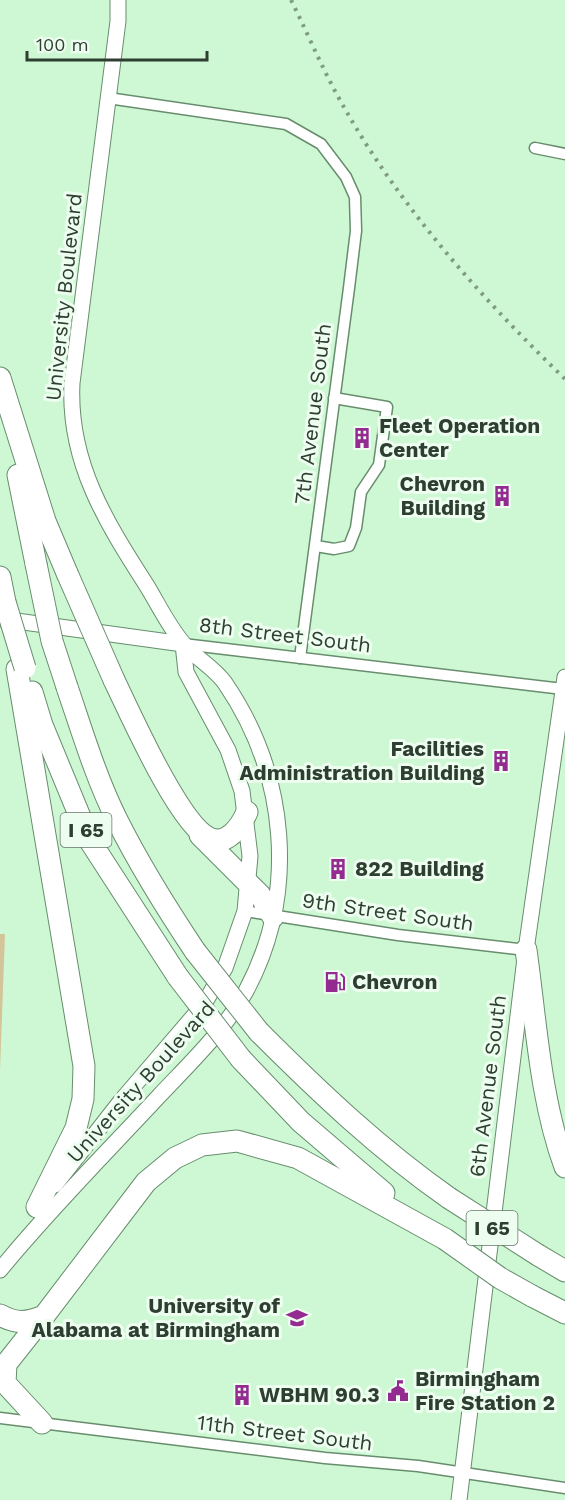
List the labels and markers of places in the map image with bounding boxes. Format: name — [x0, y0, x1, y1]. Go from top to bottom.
place label: Fleet Operation Center — [379, 413, 540, 462]
building icon: Fleet Operation Center — [350, 426, 374, 450]
place label: Chevron Building — [400, 471, 485, 520]
building icon: Chevron Building — [490, 484, 514, 508]
place label: Facilities Administration Building — [240, 736, 484, 785]
building icon: Facilities Administration Building — [489, 749, 513, 773]
place label: 822 Building — [355, 856, 484, 881]
building icon: 822 Building — [326, 857, 350, 881]
place label: Chevron — [352, 969, 437, 994]
fuel station icon: Chevron — [323, 970, 347, 994]
place label: University of Alabama at Birmingham — [32, 1293, 280, 1342]
school or university icon: University of Alabama at Birmingham — [285, 1306, 309, 1330]
place label: Birmingham Fire Station 2 — [415, 1366, 555, 1415]
public building icon: Birmingham Fire Station 2 — [386, 1379, 410, 1403]
place label: WBHM 90.3 — [259, 1382, 380, 1407]
building icon: WBHM 90.3 — [230, 1383, 254, 1407]

